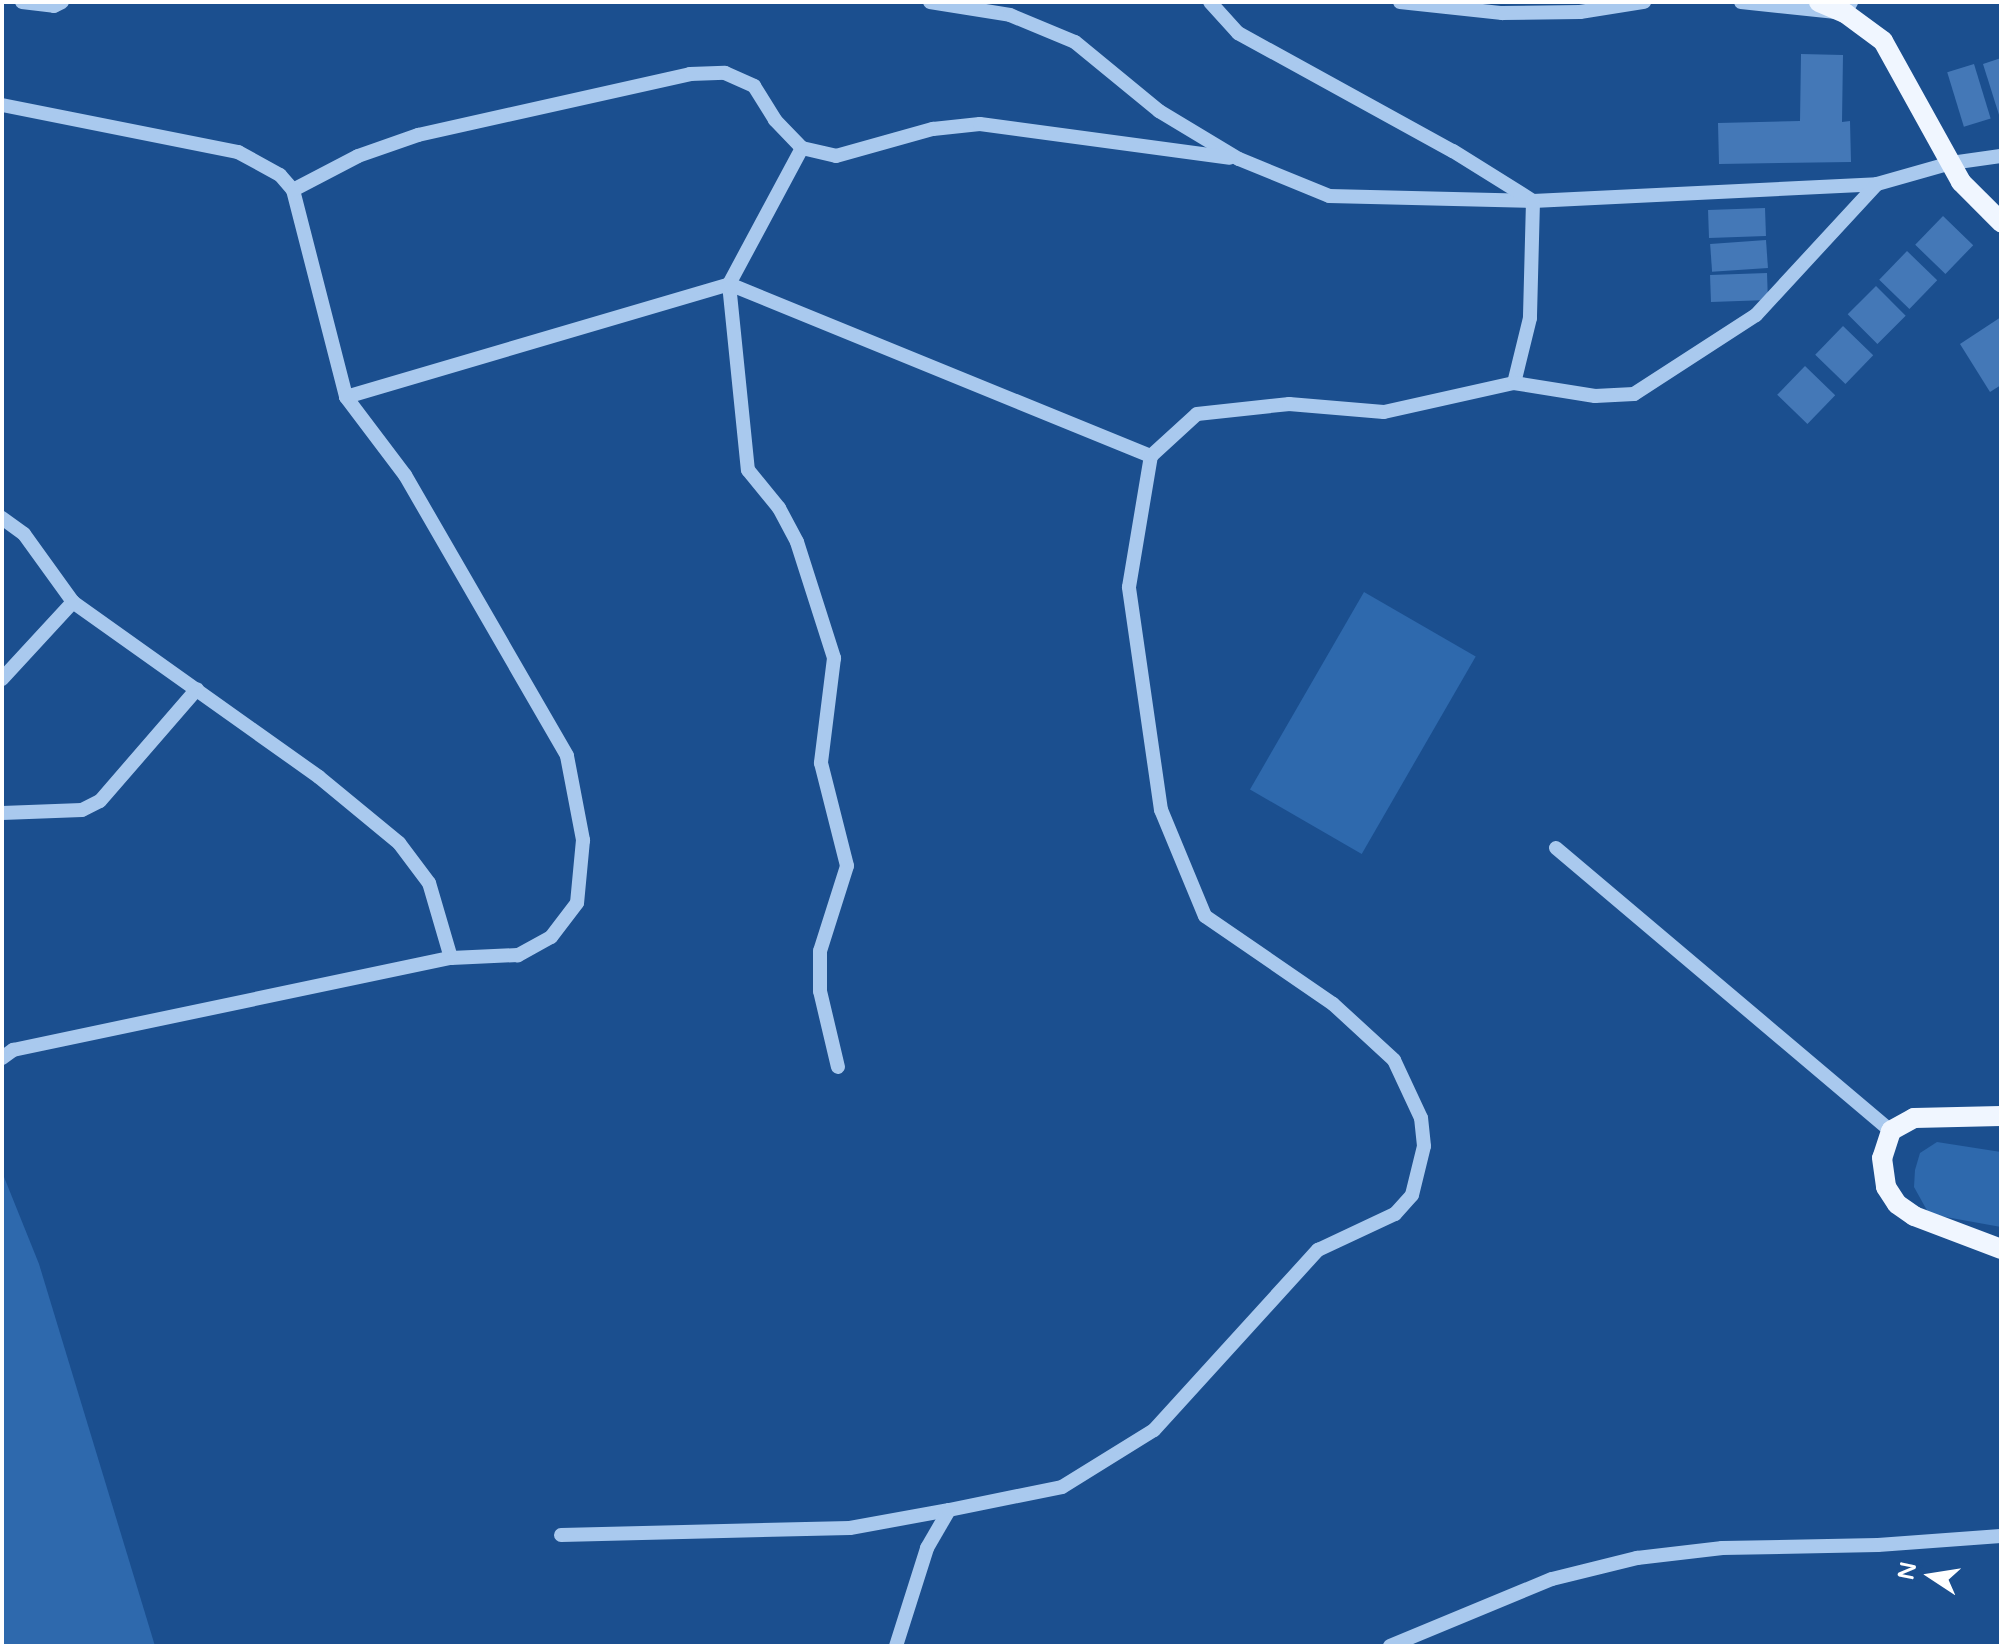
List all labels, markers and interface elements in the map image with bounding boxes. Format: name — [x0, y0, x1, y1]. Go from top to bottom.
north arrow — [1891, 1536, 1971, 1616]
text: N — [1893, 1560, 1922, 1582]

